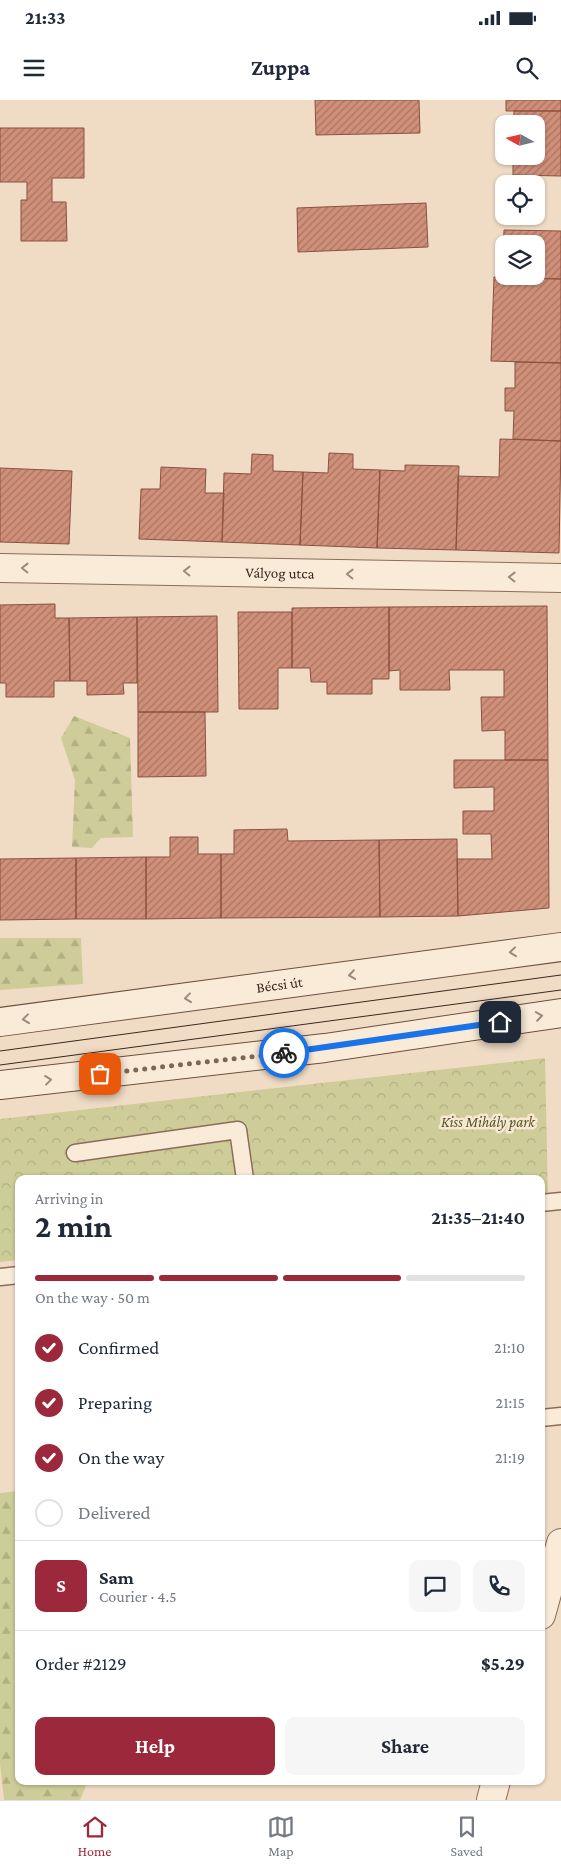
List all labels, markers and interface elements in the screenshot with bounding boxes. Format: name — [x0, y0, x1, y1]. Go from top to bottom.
text: 21:33 — [25, 7, 66, 28]
icon: menu — [20, 54, 48, 82]
icon: search — [513, 54, 541, 82]
text: Zuppa — [251, 55, 310, 80]
north arrow — [495, 115, 545, 165]
map controls — [495, 115, 545, 285]
button: locate — [495, 175, 545, 225]
button: layers — [495, 235, 545, 285]
one-way arrow — [21, 563, 29, 574]
street label: Vályog utca — [245, 564, 315, 582]
one-way arrow — [183, 566, 191, 577]
one-way arrow — [346, 569, 354, 580]
one-way arrow — [508, 572, 516, 583]
one-way arrow — [508, 946, 516, 957]
one-way arrow — [347, 969, 355, 980]
street label: Bécsi út — [255, 973, 305, 996]
one-way arrow — [183, 992, 191, 1003]
pin — [479, 1001, 521, 1043]
icon: home — [486, 1008, 514, 1036]
one-way arrow — [536, 1011, 544, 1022]
one-way arrow — [22, 1013, 30, 1024]
courier — [259, 1028, 309, 1078]
icon: bike — [270, 1039, 298, 1067]
pin — [79, 1053, 121, 1095]
icon: bag — [86, 1060, 114, 1088]
one-way arrow — [45, 1075, 53, 1086]
park label: Kiss Mihály park — [441, 1114, 536, 1131]
text: Arriving in — [35, 1190, 103, 1207]
text: 21:35–21:40 — [431, 1207, 525, 1228]
text: 2 min — [35, 1208, 112, 1244]
text: On the way · 50 m — [35, 1289, 150, 1306]
icon: check — [35, 1334, 63, 1362]
text: Confirmed — [78, 1337, 159, 1358]
text: 21:10 — [494, 1339, 525, 1356]
icon: check — [35, 1389, 63, 1417]
text: Preparing — [78, 1392, 152, 1413]
text: 21:15 — [496, 1394, 525, 1411]
icon: check — [35, 1444, 63, 1472]
text: On the way — [78, 1447, 164, 1468]
text: 21:19 — [495, 1449, 525, 1466]
text: Delivered — [78, 1502, 151, 1523]
button: chat — [409, 1560, 461, 1612]
button: phone — [473, 1560, 525, 1612]
text: Sam — [99, 1567, 134, 1588]
text: S — [56, 1575, 66, 1596]
text: Courier · 4.5 — [99, 1588, 177, 1605]
text: Order #2129 — [35, 1653, 127, 1674]
text: $5.29 — [481, 1653, 525, 1674]
button: Help — [35, 1717, 275, 1775]
button: Share — [285, 1717, 525, 1775]
tab: Home — [78, 1813, 111, 1859]
tab: Map — [267, 1813, 295, 1859]
tab: Saved — [450, 1813, 483, 1859]

